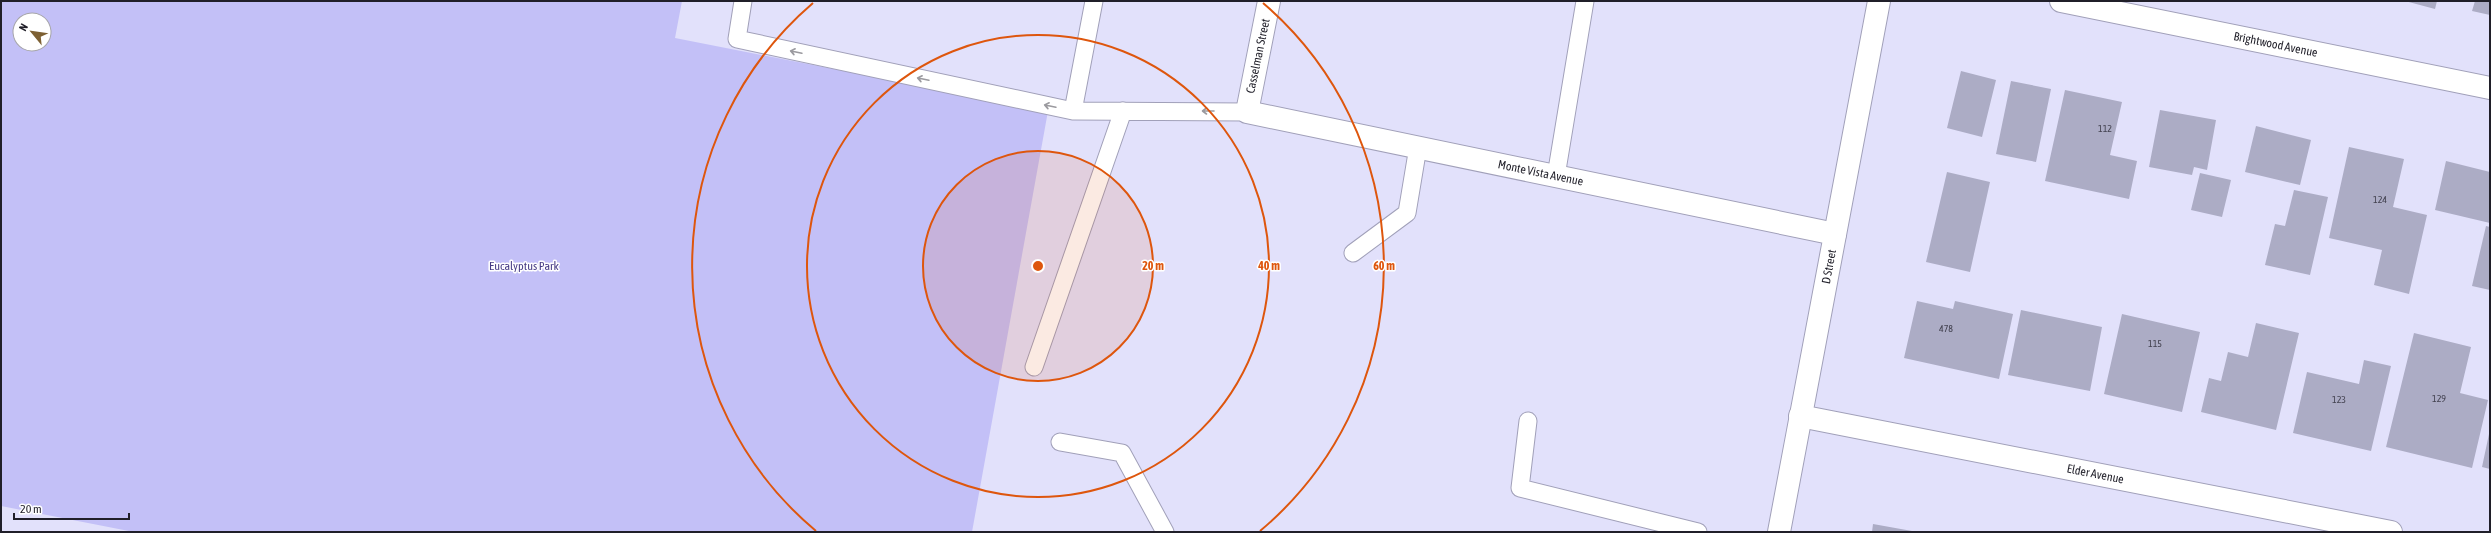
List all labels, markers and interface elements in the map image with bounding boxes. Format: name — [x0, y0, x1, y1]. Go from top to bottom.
north arrow — [12, 12, 52, 52]
street label: Casselman Street — [1243, 17, 1273, 95]
text: N — [16, 21, 30, 33]
street label: Brightwood Avenue — [2232, 29, 2319, 60]
one-way arrow — [790, 47, 803, 55]
one-way arrow — [917, 75, 930, 83]
one-way arrow — [1044, 102, 1057, 110]
one-way arrow — [1202, 107, 1215, 115]
house number: 112 — [2098, 123, 2112, 134]
street label: Monte Vista Avenue — [1497, 157, 1585, 189]
house number: 124 — [2373, 194, 2387, 205]
street label: D Street — [1819, 248, 1839, 285]
park label: Eucalyptus Park — [489, 259, 560, 273]
centre of rings — [1031, 259, 1045, 273]
text: 20 m — [1142, 259, 1164, 273]
text: 40 m — [1257, 259, 1280, 273]
text: 60 m — [1373, 259, 1395, 273]
house number: 478 — [1939, 323, 1953, 334]
house number: 115 — [2148, 338, 2162, 349]
house number: 129 — [2432, 393, 2446, 404]
house number: 123 — [2332, 394, 2346, 405]
street label: Elder Avenue — [2066, 462, 2125, 486]
scale bar — [14, 495, 129, 521]
text: 20 m — [20, 502, 42, 516]

